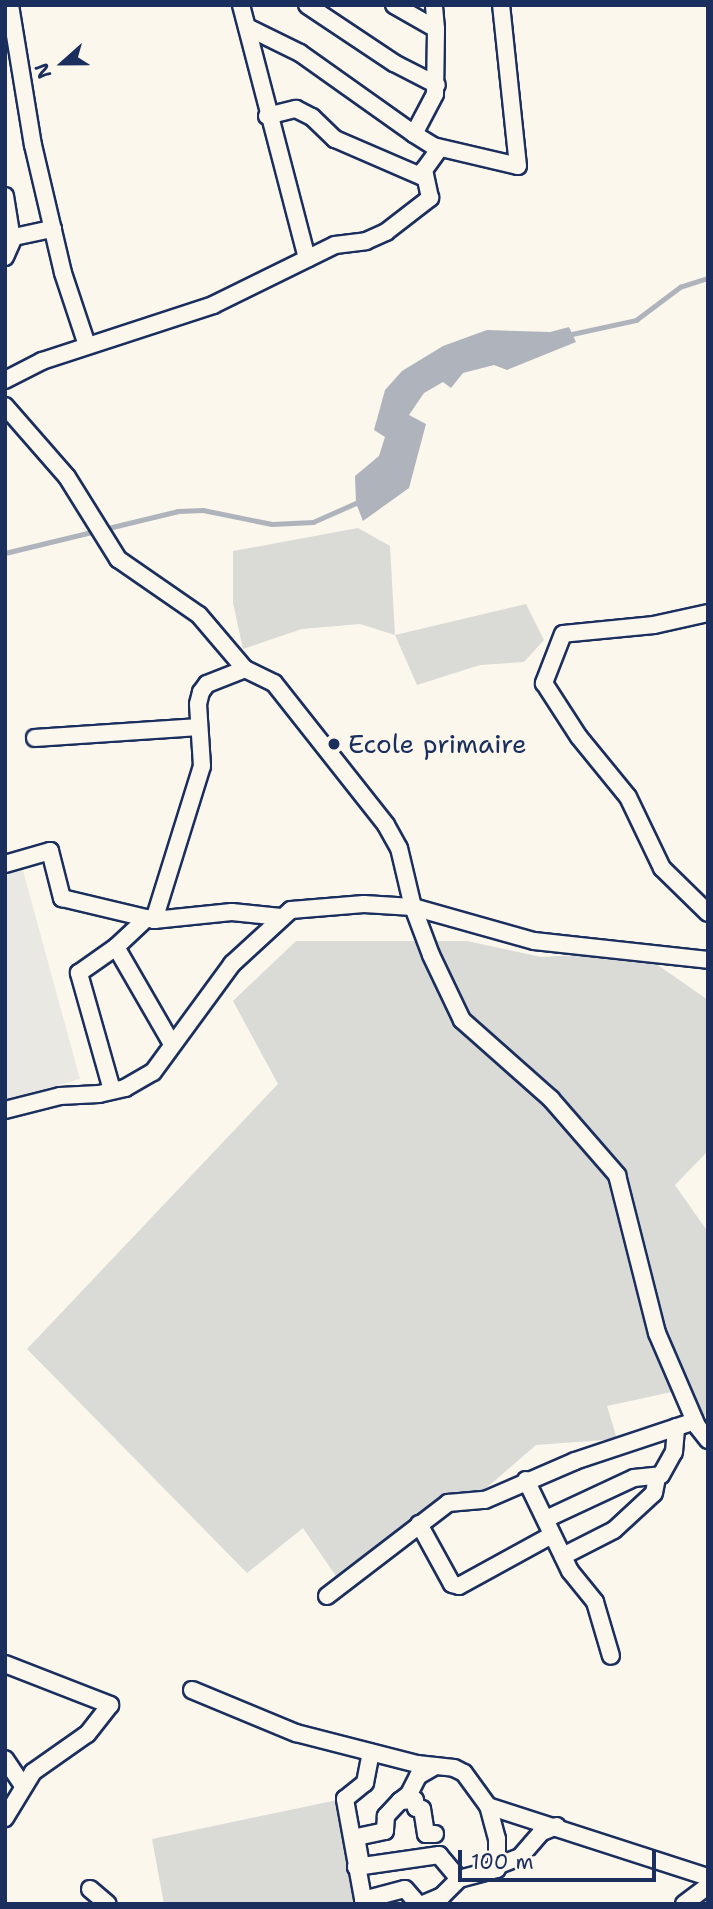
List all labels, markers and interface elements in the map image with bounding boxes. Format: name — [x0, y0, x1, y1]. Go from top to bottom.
north arrow — [28, 28, 98, 98]
text: N — [29, 59, 57, 82]
place label: Ecole primaire — [348, 728, 527, 760]
marker: Ecole primaire — [326, 736, 342, 752]
scale bar — [461, 1836, 659, 1880]
text: 100 m — [471, 1848, 534, 1876]

